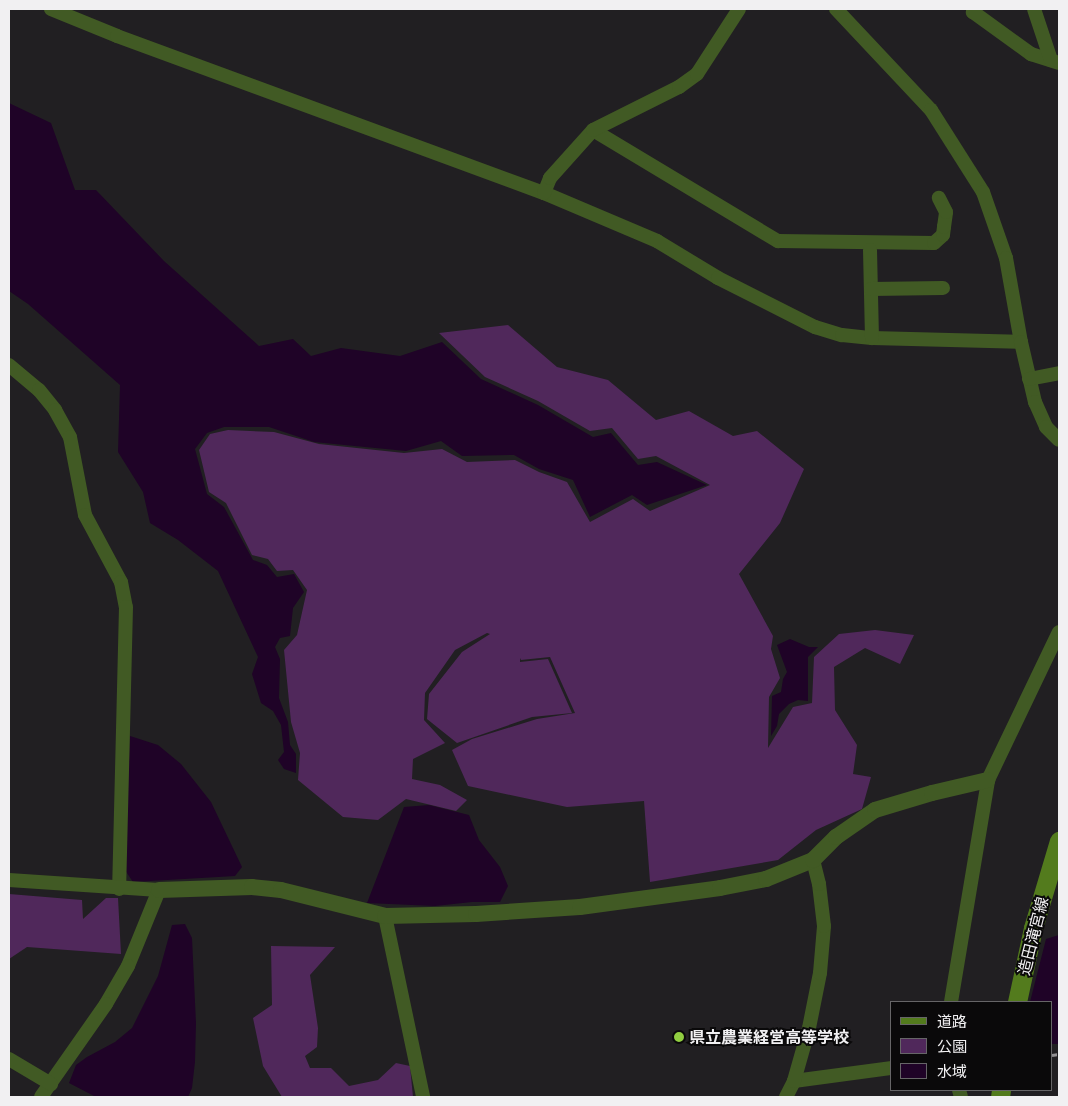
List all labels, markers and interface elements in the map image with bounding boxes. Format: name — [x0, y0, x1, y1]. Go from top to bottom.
street label: 造田滝宮線 — [1014, 895, 1052, 977]
legend — [890, 1001, 1053, 1091]
text: 道路 — [937, 1011, 967, 1031]
place label: 県立農業経営高等学校 — [689, 1027, 849, 1047]
marker: 県立農業経営高等学校 — [673, 1031, 685, 1043]
text: 公園 — [937, 1036, 967, 1056]
text: 水域 — [937, 1061, 967, 1081]

